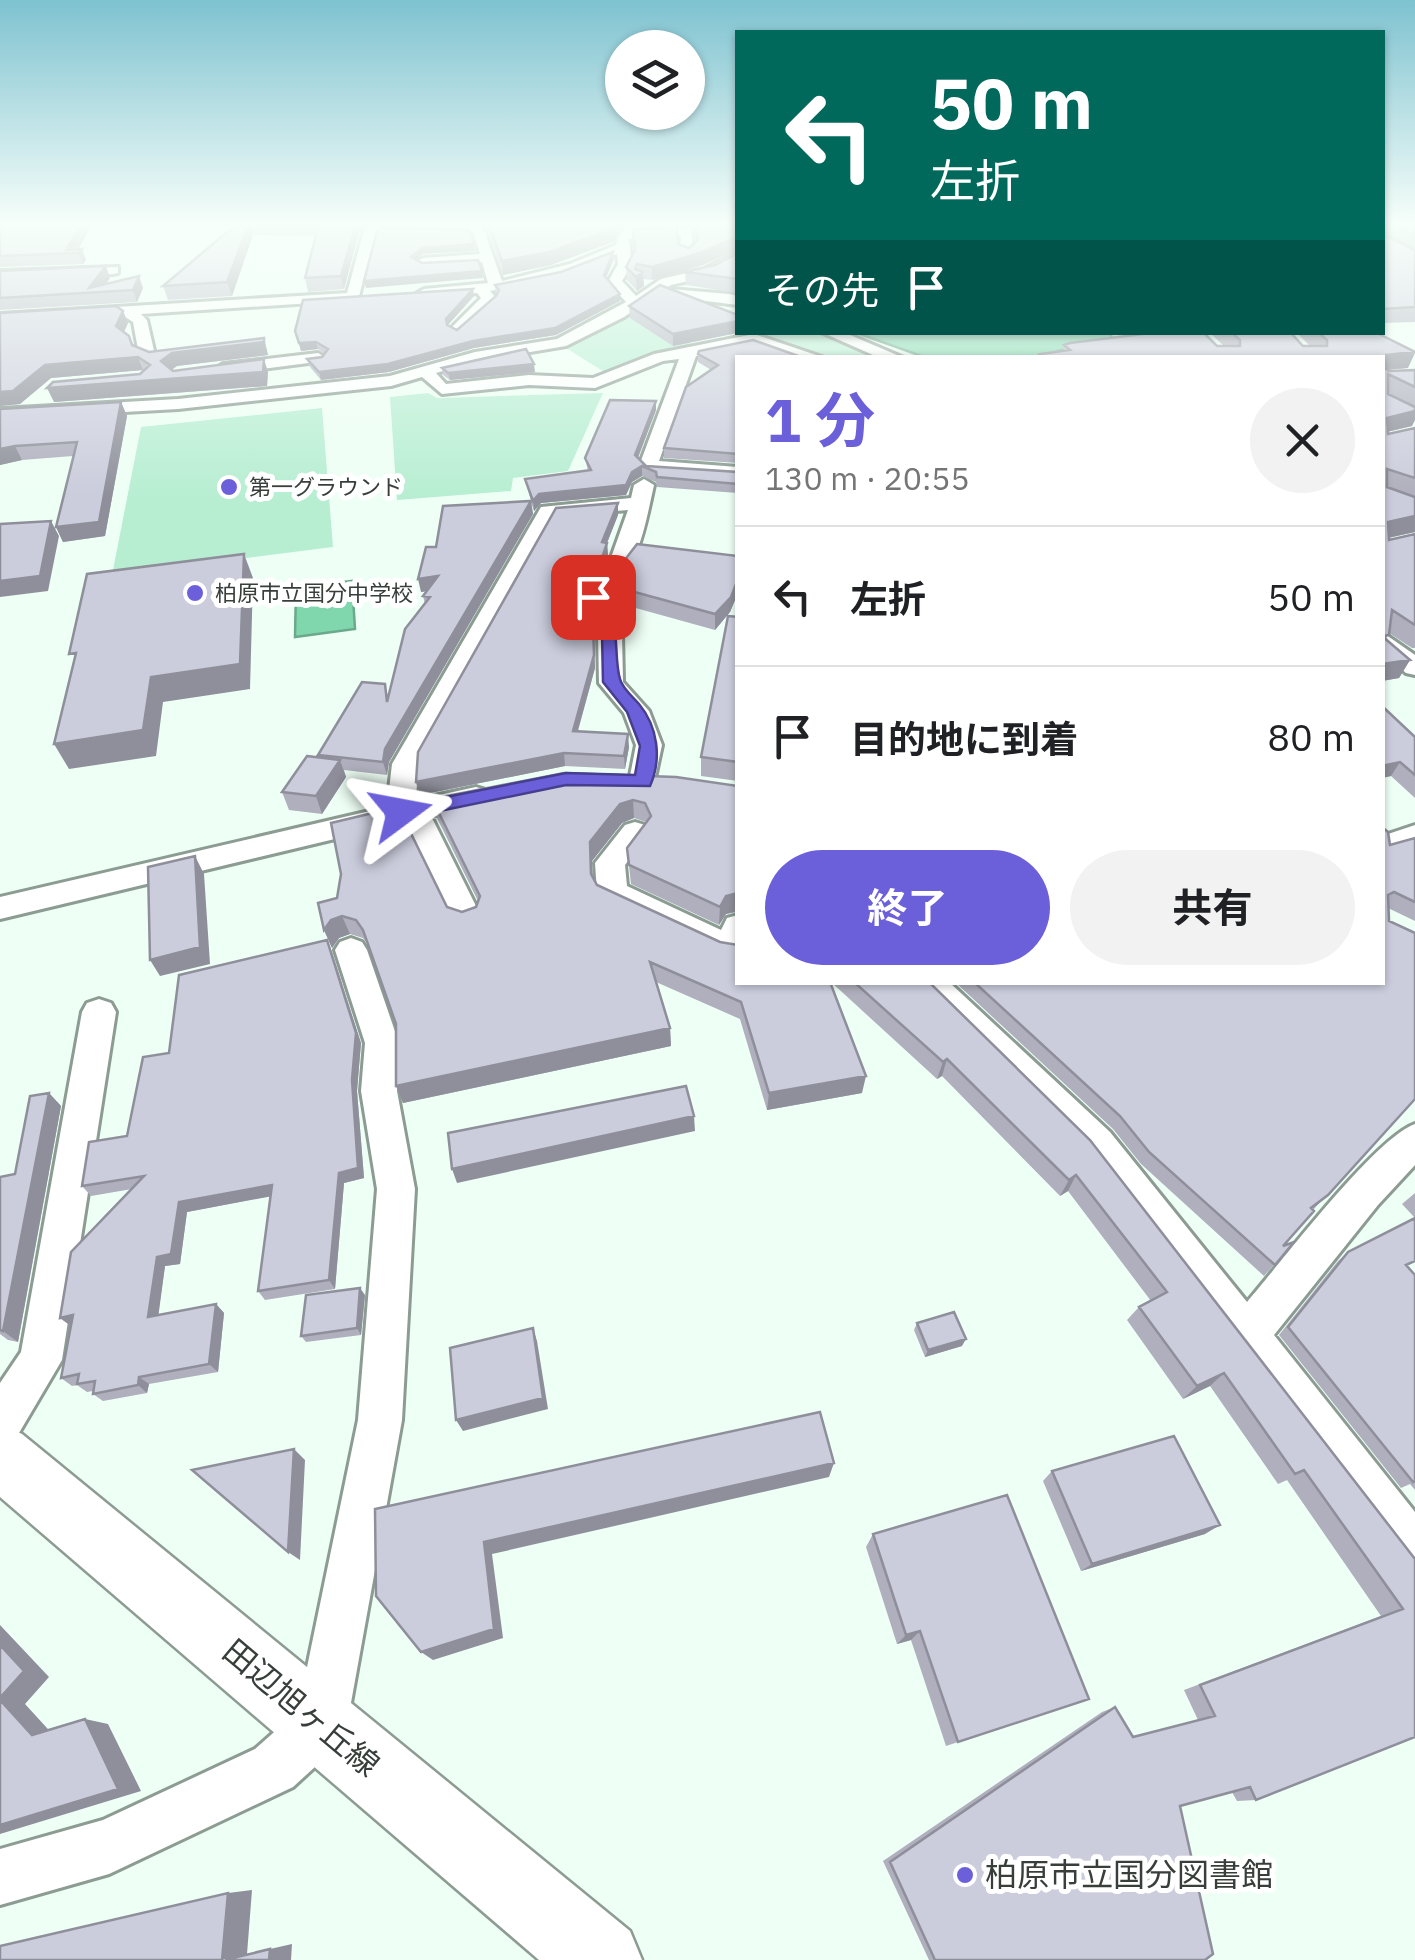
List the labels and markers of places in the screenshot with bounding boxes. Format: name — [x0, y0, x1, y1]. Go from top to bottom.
place label: 第一グラウンド — [249, 472, 403, 501]
marker: 第一グラウンド — [218, 476, 240, 498]
pin — [551, 555, 636, 640]
place label: 柏原市立国分中学校 — [215, 578, 413, 607]
marker: 柏原市立国分中学校 — [184, 582, 206, 604]
place label: 柏原市立国分図書館 — [985, 1853, 1273, 1895]
marker: 柏原市立国分図書館 — [954, 1864, 976, 1886]

